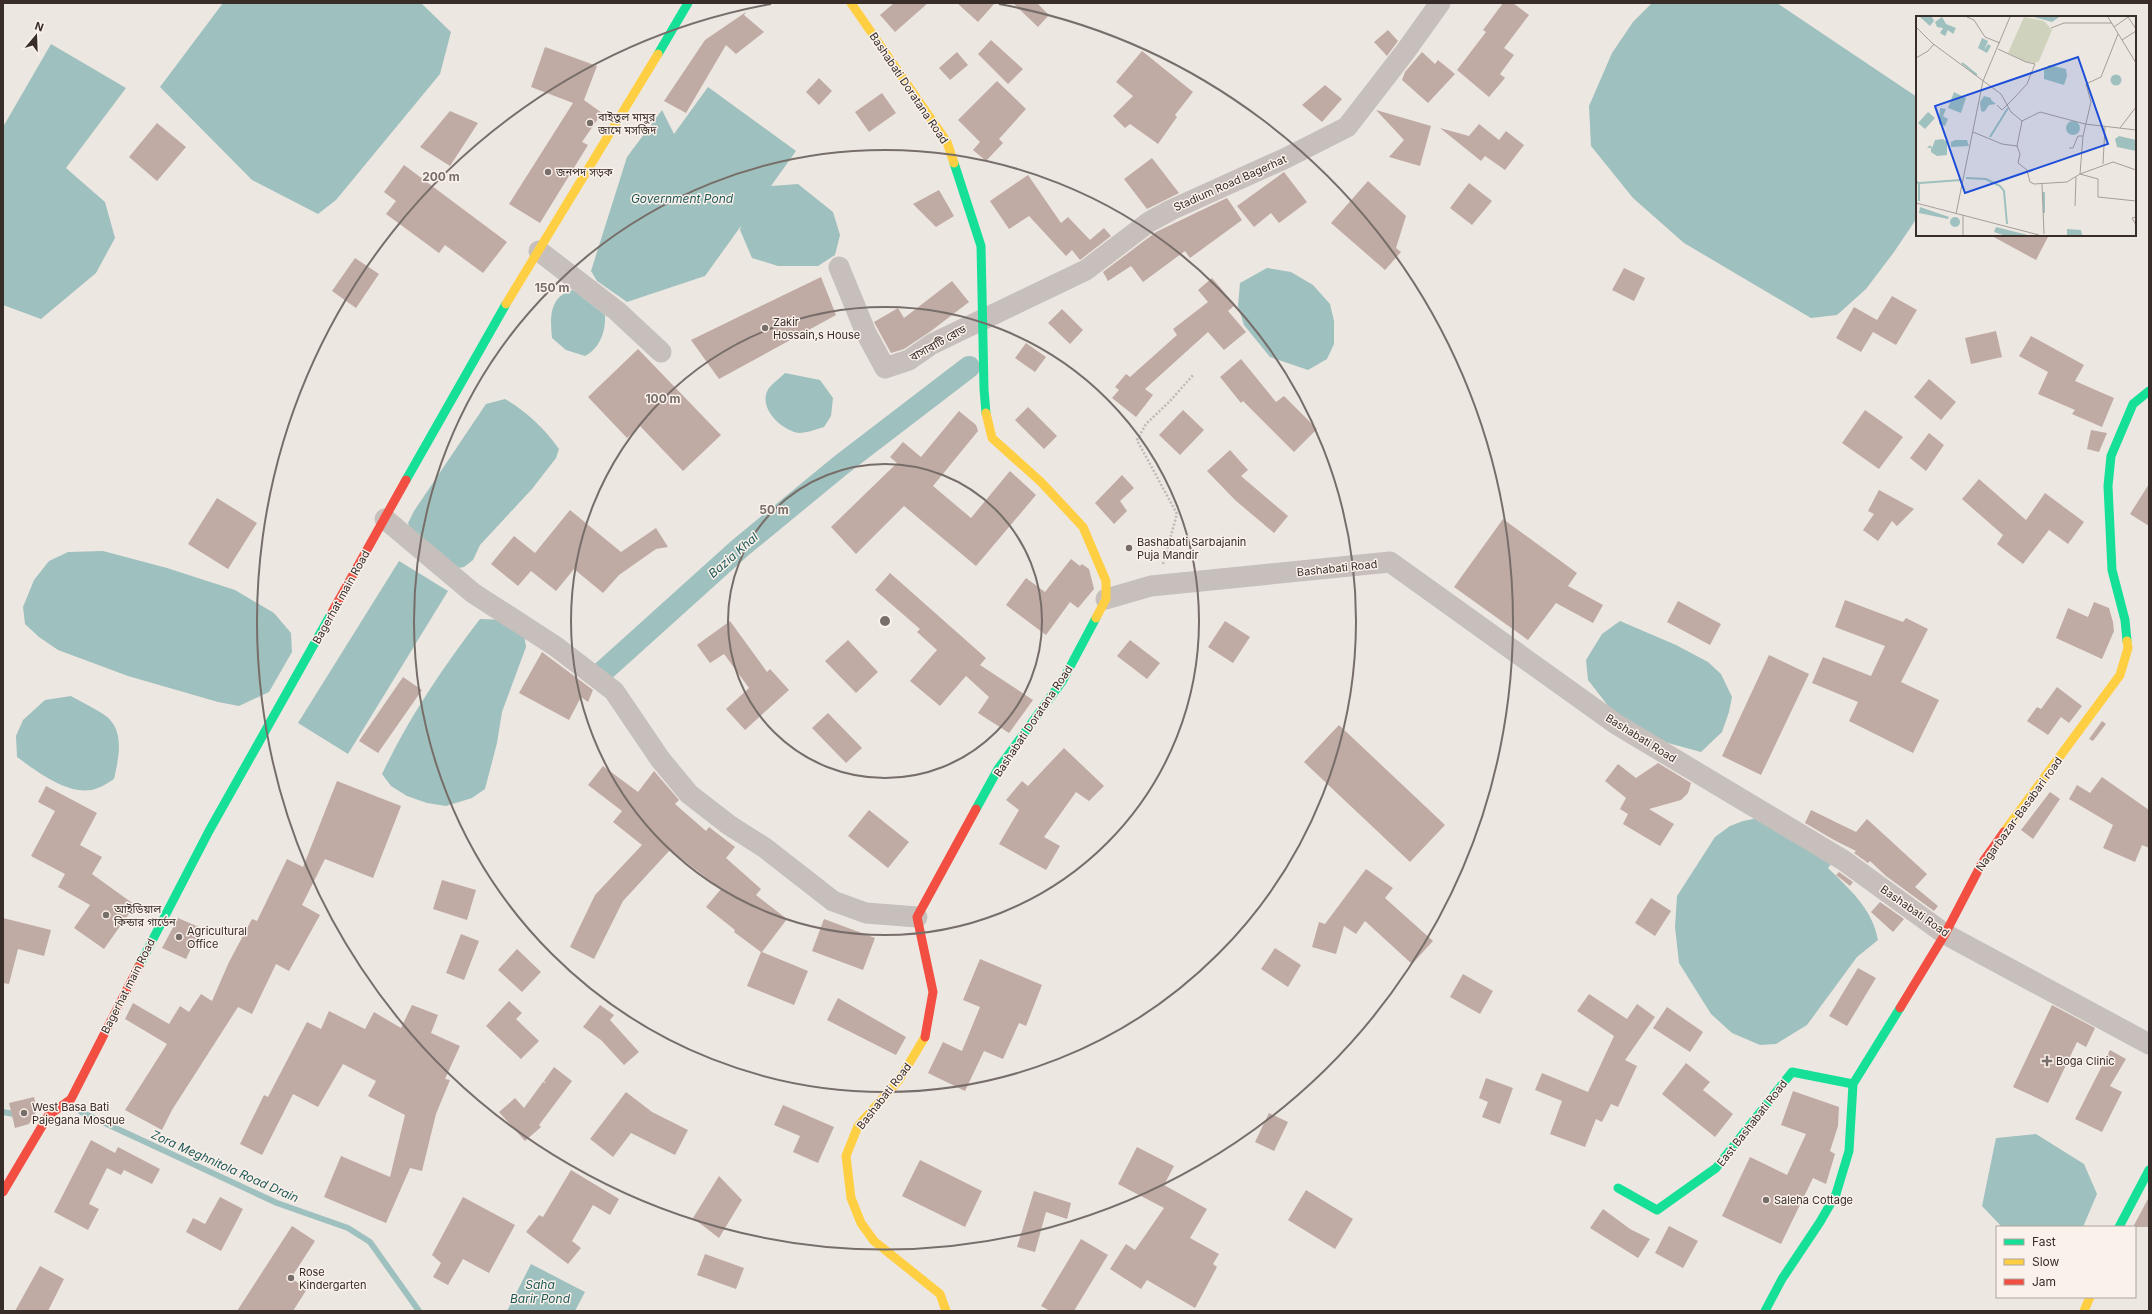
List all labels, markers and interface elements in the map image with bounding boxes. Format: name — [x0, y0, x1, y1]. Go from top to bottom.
north arrow — [16, 16, 56, 56]
inset map — [1916, 16, 2136, 236]
text: N — [33, 19, 46, 35]
street label: Bashabati Doratana Road — [867, 30, 951, 146]
place label: বাইতুল মামুর জামে মসজিদ — [597, 110, 657, 137]
marker: বাইতুল মামুর জামে মসজিদ — [585, 118, 595, 128]
street label: Stadium Road Bagerhat — [1171, 152, 1289, 214]
place label: জনপদ সড়ক — [555, 165, 613, 179]
marker: জনপদ সড়ক — [543, 167, 553, 177]
text: 200 m — [422, 169, 460, 184]
water label: Government Pond — [631, 191, 734, 206]
text: 150 m — [535, 280, 569, 295]
place label: Zakir Hossain,s House — [773, 315, 860, 342]
street label: বাসাবাটি রোড — [907, 322, 969, 365]
marker: Zakir Hossain,s House — [760, 323, 770, 333]
text: 100 m — [645, 391, 681, 406]
text: 50 m — [759, 502, 789, 517]
water label: Bazia Khal — [705, 529, 761, 581]
place label: Bashabati Sarbajanin Puja Mandir — [1137, 535, 1246, 562]
marker: Bashabati Sarbajanin Puja Mandir — [1124, 543, 1134, 553]
street label: Bagerhat main Road — [309, 548, 373, 646]
street label: Bashabati Road — [1296, 557, 1378, 579]
centre of rings — [878, 614, 892, 628]
street label: Bashabati Doratana Road — [991, 663, 1075, 779]
street label: Bashabati Road — [1603, 711, 1679, 765]
street label: Nagarbazar-Basabari road — [1973, 754, 2065, 874]
street label: Bashabati Road — [1878, 882, 1952, 940]
place label: আইডিয়াল কিন্ডার গার্ডেন — [113, 902, 176, 929]
marker: আইডিয়াল কিন্ডার গার্ডেন — [101, 910, 111, 920]
place label: Agricultural Office — [187, 924, 247, 951]
marker: Agricultural Office — [174, 932, 184, 942]
street label: Bagerhat main Road — [98, 936, 158, 1036]
place label: Boga Clinic — [2056, 1054, 2115, 1068]
marker: Boga Clinic — [2041, 1055, 2053, 1067]
street label: Bashabati Road — [854, 1060, 914, 1132]
street label: East Bashabati Road — [1714, 1077, 1790, 1169]
place label: West Basa Bati Pajegana Mosque — [32, 1100, 125, 1127]
marker: West Basa Bati Pajegana Mosque — [19, 1108, 29, 1118]
water label: Zora Meghnitola Road Drain — [149, 1127, 301, 1205]
place label: Saleha Cottage — [1774, 1193, 1853, 1207]
marker: Saleha Cottage — [1761, 1195, 1771, 1205]
legend — [1996, 1226, 2136, 1298]
text: Fast — [2032, 1234, 2056, 1249]
text: Slow — [2032, 1254, 2060, 1269]
place label: Rose Kindergarten — [299, 1265, 366, 1292]
marker: Rose Kindergarten — [286, 1273, 296, 1283]
text: Jam — [2032, 1274, 2056, 1289]
water label: Saha Barir Pond — [510, 1277, 571, 1306]

